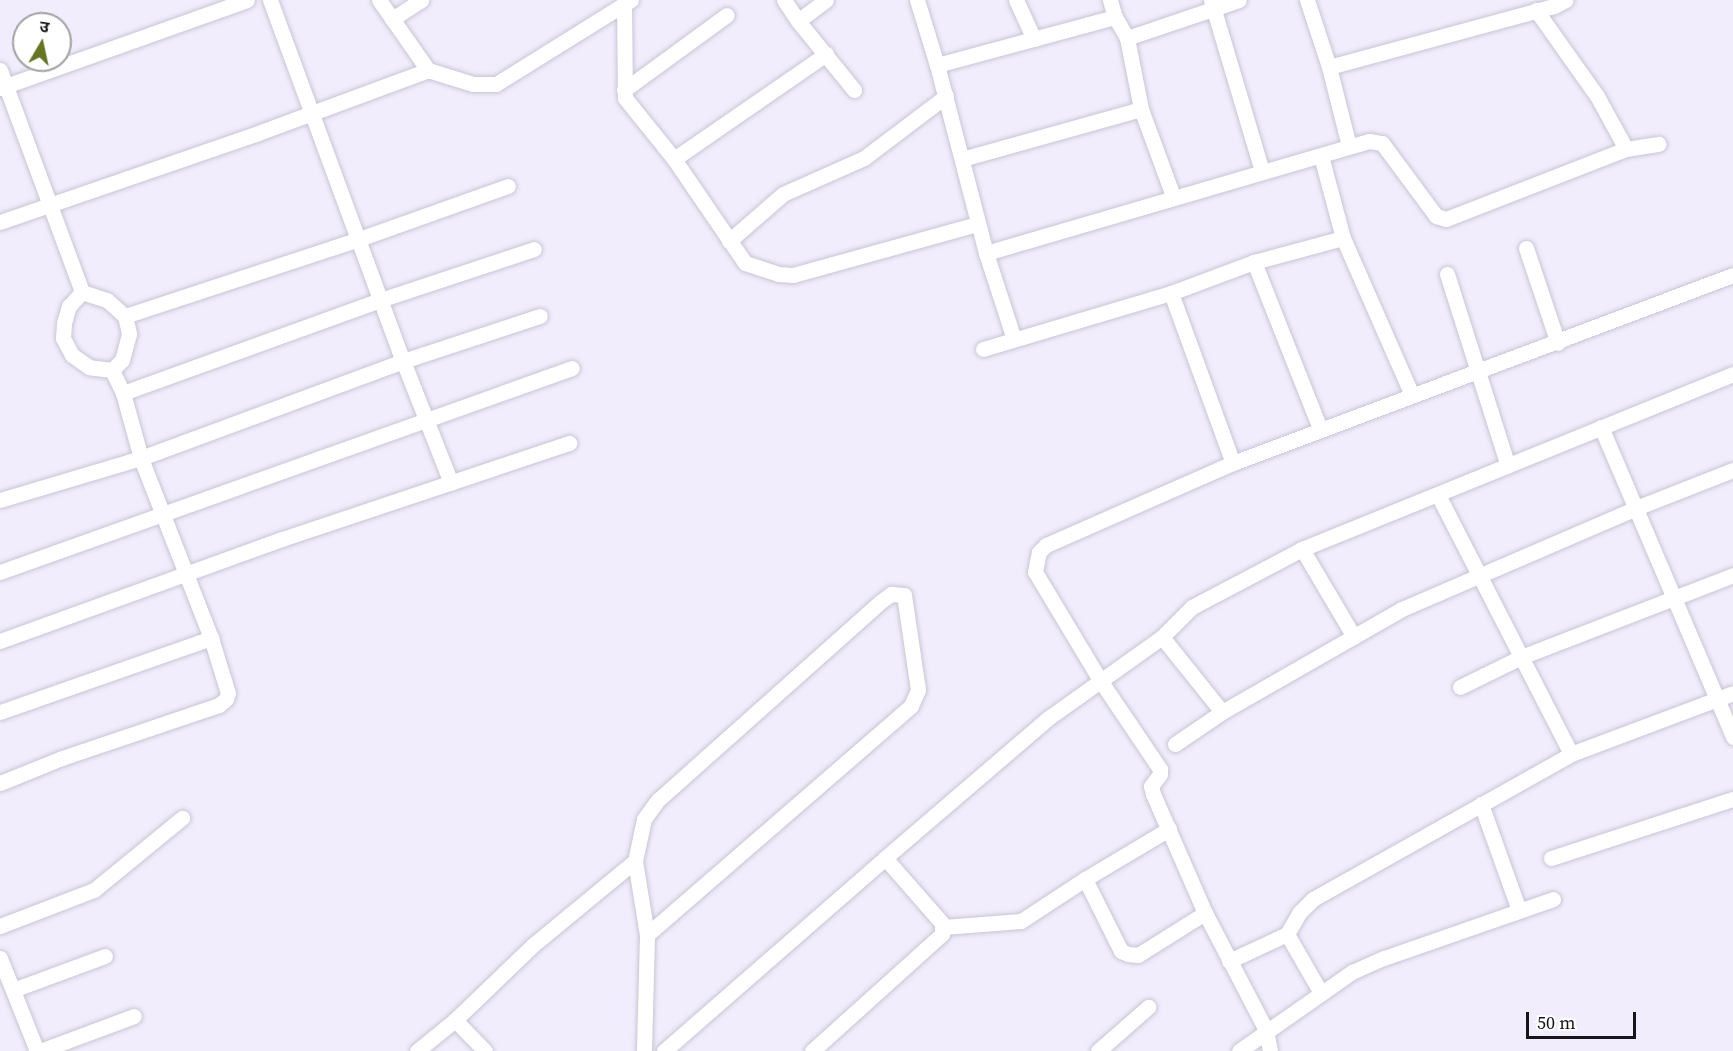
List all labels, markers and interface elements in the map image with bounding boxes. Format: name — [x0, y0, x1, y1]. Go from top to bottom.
north arrow — [12, 12, 72, 72]
text: उ — [38, 15, 51, 38]
scale bar — [1529, 1000, 1638, 1038]
text: 50 m — [1537, 1010, 1575, 1035]

